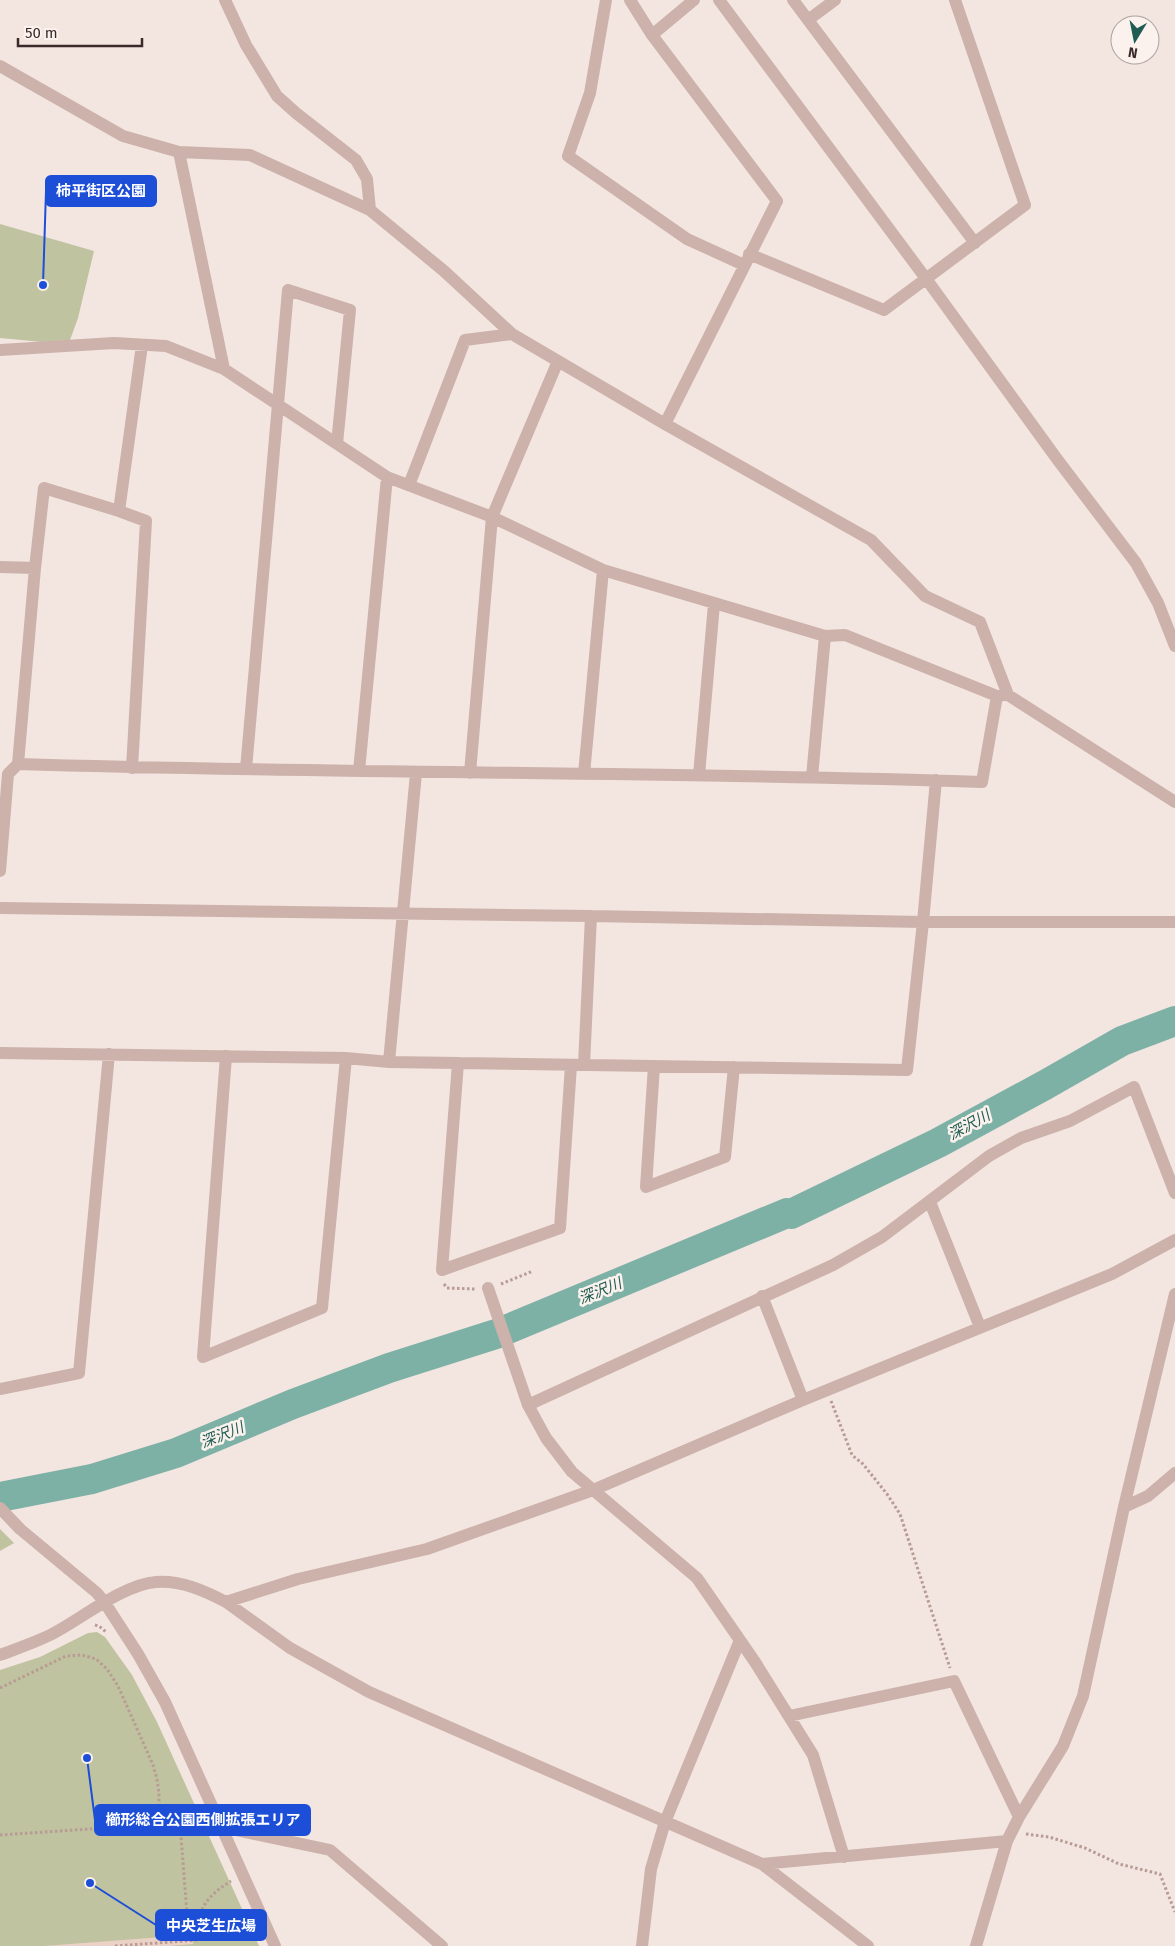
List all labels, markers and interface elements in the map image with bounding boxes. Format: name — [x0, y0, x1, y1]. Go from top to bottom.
scale bar — [18, 15, 141, 47]
north arrow — [1110, 15, 1160, 65]
text: 50 m — [25, 24, 58, 42]
text: N — [1127, 43, 1139, 61]
callout: 柿平街区公園 — [46, 176, 156, 206]
text: 柿平街区公園 — [56, 182, 146, 200]
water label: 深沢川 — [945, 1105, 995, 1144]
water label: 深沢川 — [576, 1273, 626, 1308]
water label: 深沢川 — [198, 1417, 248, 1452]
callout: 櫛形総合公園西側拡張エリア — [95, 1805, 310, 1835]
text: 櫛形総合公園西側拡張エリア — [105, 1811, 301, 1829]
callout: 中央芝生広場 — [156, 1910, 266, 1940]
text: 中央芝生広場 — [166, 1917, 256, 1935]

